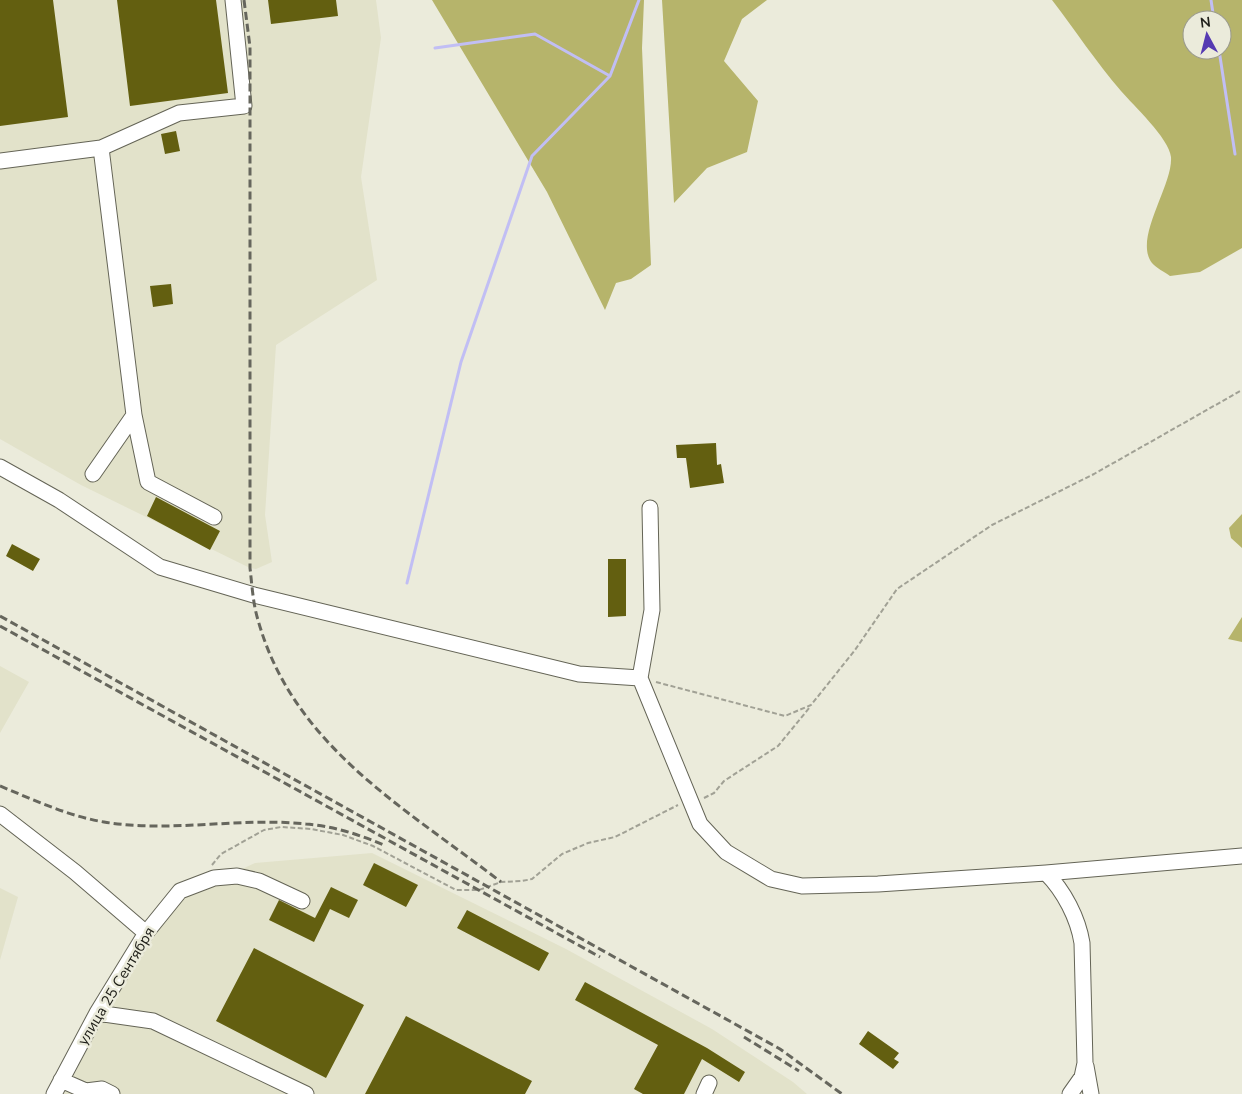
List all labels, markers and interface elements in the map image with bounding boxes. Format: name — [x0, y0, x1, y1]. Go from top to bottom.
north arrow — [1182, 10, 1232, 60]
text: N — [1199, 13, 1212, 33]
street label: улица 25 Сентября — [73, 923, 159, 1049]

